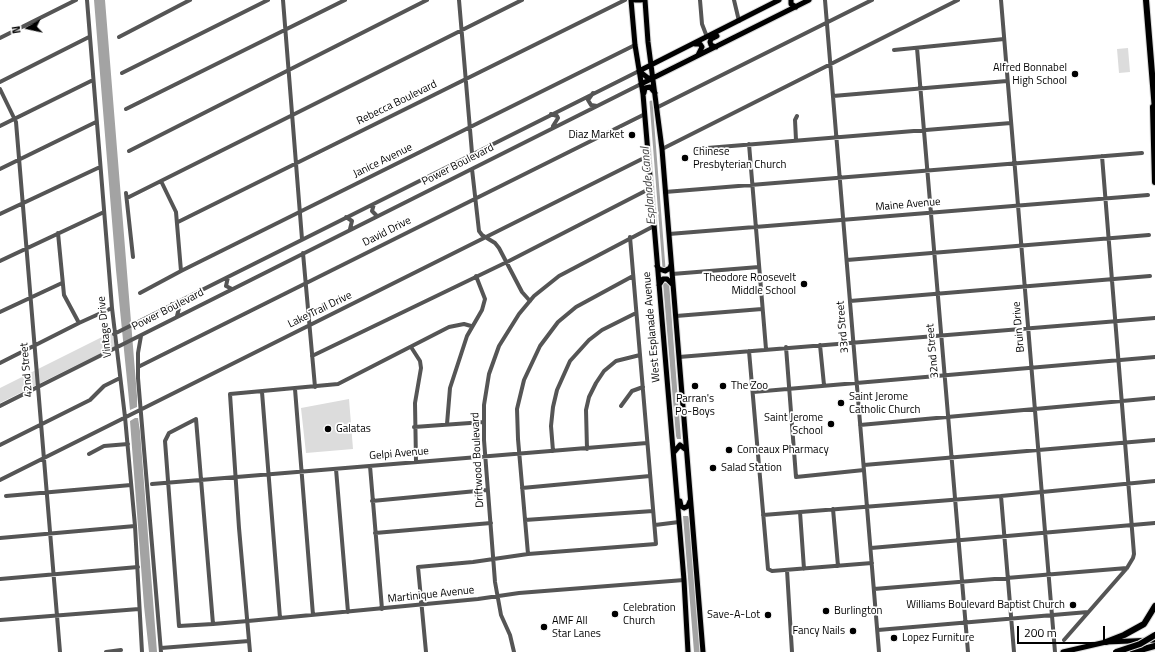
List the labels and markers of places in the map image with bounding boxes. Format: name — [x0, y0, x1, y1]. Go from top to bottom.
place label: Alfred Bonnabel High School — [993, 61, 1067, 87]
marker: Alfred Bonnabel High School — [1070, 69, 1080, 79]
place label: Diaz Market — [568, 128, 624, 142]
marker: Diaz Market — [627, 130, 637, 140]
place label: Chinese Presbyterian Church — [693, 145, 786, 171]
marker: Chinese Presbyterian Church — [680, 153, 690, 163]
place label: Theodore Roosevelt Middle School — [704, 271, 796, 297]
marker: Theodore Roosevelt Middle School — [799, 279, 809, 289]
place label: The Zoo — [731, 379, 768, 393]
marker: Parran's Po-Boys — [690, 381, 700, 391]
marker: The Zoo — [718, 381, 728, 391]
place label: Saint Jerome Catholic Church — [849, 390, 920, 416]
place label: Parran's Po-Boys — [675, 392, 715, 418]
marker: Saint Jerome Catholic Church — [836, 398, 846, 408]
place label: Saint Jerome School — [764, 411, 823, 437]
marker: Saint Jerome School — [826, 419, 836, 429]
place label: Galatas — [336, 422, 371, 436]
marker: Galatas — [323, 424, 333, 434]
place label: Comeaux Pharmacy — [737, 443, 829, 457]
marker: Comeaux Pharmacy — [724, 445, 734, 455]
place label: Salad Station — [721, 461, 782, 475]
marker: Salad Station — [708, 463, 718, 473]
place label: Williams Boulevard Baptist Church — [906, 598, 1065, 612]
marker: Williams Boulevard Baptist Church — [1068, 600, 1078, 610]
place label: Celebration Church — [623, 601, 676, 627]
place label: Burlington — [834, 604, 883, 618]
marker: Burlington — [821, 606, 831, 616]
place label: Save-A-Lot — [707, 608, 760, 622]
marker: Celebration Church — [610, 609, 620, 619]
marker: Save-A-Lot — [763, 610, 773, 620]
place label: AMF All Star Lanes — [552, 614, 601, 640]
marker: AMF All Star Lanes — [539, 622, 549, 632]
place label: Fancy Nails — [793, 624, 845, 638]
marker: Fancy Nails — [848, 626, 858, 636]
place label: Lopez Furniture — [902, 631, 974, 645]
marker: Lopez Furniture — [889, 633, 899, 643]

